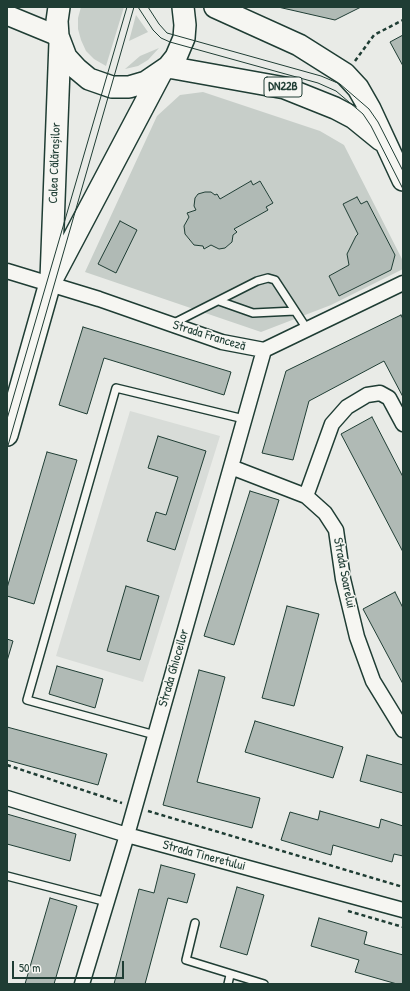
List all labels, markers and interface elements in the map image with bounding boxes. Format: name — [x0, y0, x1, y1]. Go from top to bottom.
road number: DN22B — [264, 77, 302, 97]
street label: Calea Călărașilor — [46, 122, 64, 204]
street label: Strada Franceză — [171, 318, 247, 354]
street label: Strada Soarelui — [329, 536, 359, 610]
street label: Strada Ghioceilor — [155, 627, 193, 709]
street label: Strada Tineretului — [161, 837, 247, 875]
scale bar — [14, 953, 126, 979]
text: 50 m — [19, 959, 40, 976]

